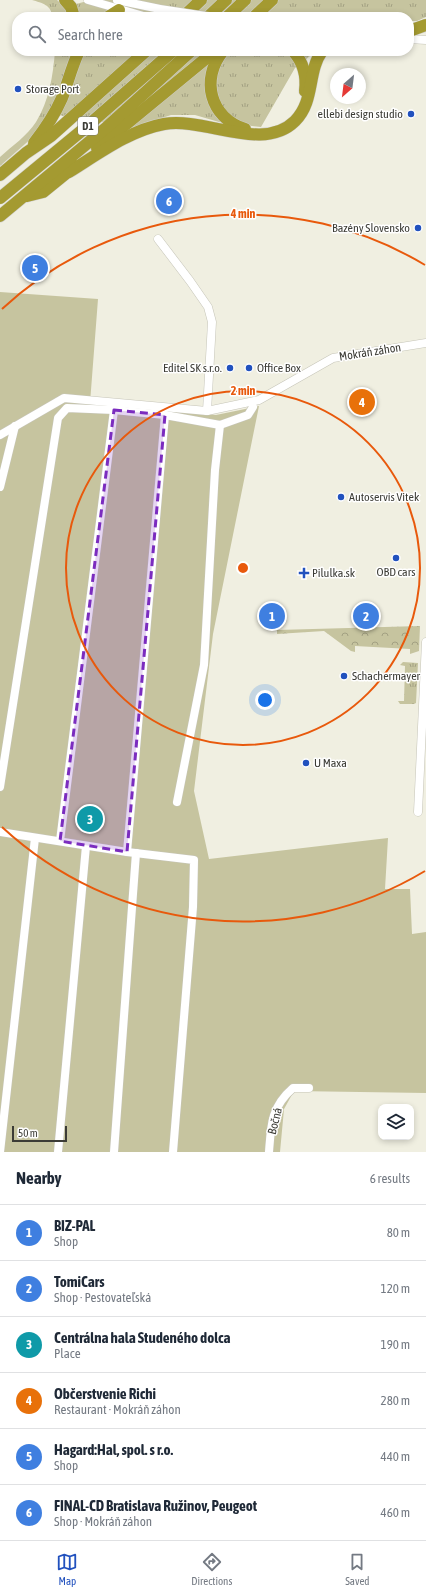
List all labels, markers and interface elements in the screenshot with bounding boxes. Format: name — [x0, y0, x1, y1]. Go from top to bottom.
search box — [12, 12, 414, 56]
icon: search — [26, 23, 48, 45]
text: Search here — [58, 26, 123, 43]
north arrow — [330, 68, 366, 104]
place label: Storage Port — [26, 82, 80, 96]
marker: Storage Port — [13, 84, 23, 94]
place label: ellebi design studio — [317, 107, 403, 121]
marker: ellebi design studio — [406, 109, 416, 119]
road number: D1 — [78, 117, 98, 135]
pin: 6 — [156, 186, 182, 216]
text: 4 min — [230, 207, 255, 221]
place label: Bazény Slovensko — [332, 221, 410, 235]
marker: Bazény Slovensko — [413, 223, 423, 233]
pin: 5 — [22, 253, 48, 283]
street label: Mokráň záhon — [338, 340, 402, 364]
place label: Editel SK s.r.o. — [163, 361, 222, 375]
place label: Office Box — [257, 361, 301, 375]
marker: Editel SK s.r.o. — [225, 363, 235, 373]
marker: Office Box — [244, 363, 254, 373]
text: 2 min — [231, 384, 255, 398]
pin: 4 — [349, 387, 375, 417]
place label: Autoservis Vitek — [349, 490, 420, 504]
marker: Autoservis Vitek — [336, 492, 346, 502]
marker: OBD cars — [391, 553, 401, 563]
centre of rings — [236, 561, 250, 575]
place label: OBD cars — [377, 565, 415, 579]
place label: Pilulka.sk — [312, 566, 356, 580]
marker: Pilulka.sk — [299, 568, 309, 578]
pin: 1 — [259, 601, 285, 631]
pin: 2 — [353, 601, 379, 631]
place label: Schachermayer — [352, 669, 421, 683]
marker: Schachermayer — [339, 671, 349, 681]
your location — [255, 690, 275, 710]
place label: U Maxa — [314, 756, 347, 770]
marker: U Maxa — [301, 758, 311, 768]
pin: 3 — [77, 804, 103, 834]
map controls — [378, 1104, 414, 1140]
button: layers — [378, 1104, 414, 1140]
street label: Bočná — [265, 1106, 285, 1136]
scale bar — [12, 1124, 67, 1143]
text: 50 m — [18, 1127, 38, 1139]
text: Nearby — [16, 1168, 62, 1188]
text: 6 results — [370, 1171, 410, 1186]
text: BIZ-PAL — [54, 1217, 95, 1234]
text: 1 — [26, 1225, 32, 1240]
text: 80 m — [387, 1225, 410, 1240]
text: Shop — [54, 1234, 78, 1249]
text: TomiCars — [54, 1273, 104, 1290]
text: 2 — [26, 1281, 32, 1296]
text: 120 m — [381, 1281, 410, 1296]
text: Shop · Pestovateľská — [54, 1290, 151, 1305]
text: Centrálna hala Studeného dolca — [54, 1329, 231, 1346]
text: 3 — [26, 1337, 32, 1352]
text: 190 m — [381, 1337, 410, 1352]
text: Place — [54, 1346, 81, 1361]
text: Občerstvenie Richi — [54, 1385, 156, 1402]
text: 4 — [26, 1393, 32, 1408]
text: 280 m — [381, 1393, 410, 1408]
text: Restaurant · Mokráň záhon — [54, 1402, 181, 1417]
text: Hagard:Hal, spol. s r.o. — [54, 1441, 173, 1458]
text: 5 — [26, 1449, 32, 1464]
text: 440 m — [381, 1449, 410, 1464]
text: Shop — [54, 1458, 78, 1473]
text: FINAL-CD Bratislava Ružinov, Peugeot — [54, 1497, 257, 1514]
text: 6 — [26, 1505, 32, 1520]
text: 460 m — [381, 1505, 410, 1520]
text: Shop · Mokráň záhon — [54, 1514, 152, 1529]
tab: Map — [56, 1551, 78, 1587]
tab: Directions — [191, 1551, 232, 1587]
tab: Saved — [345, 1551, 370, 1587]

